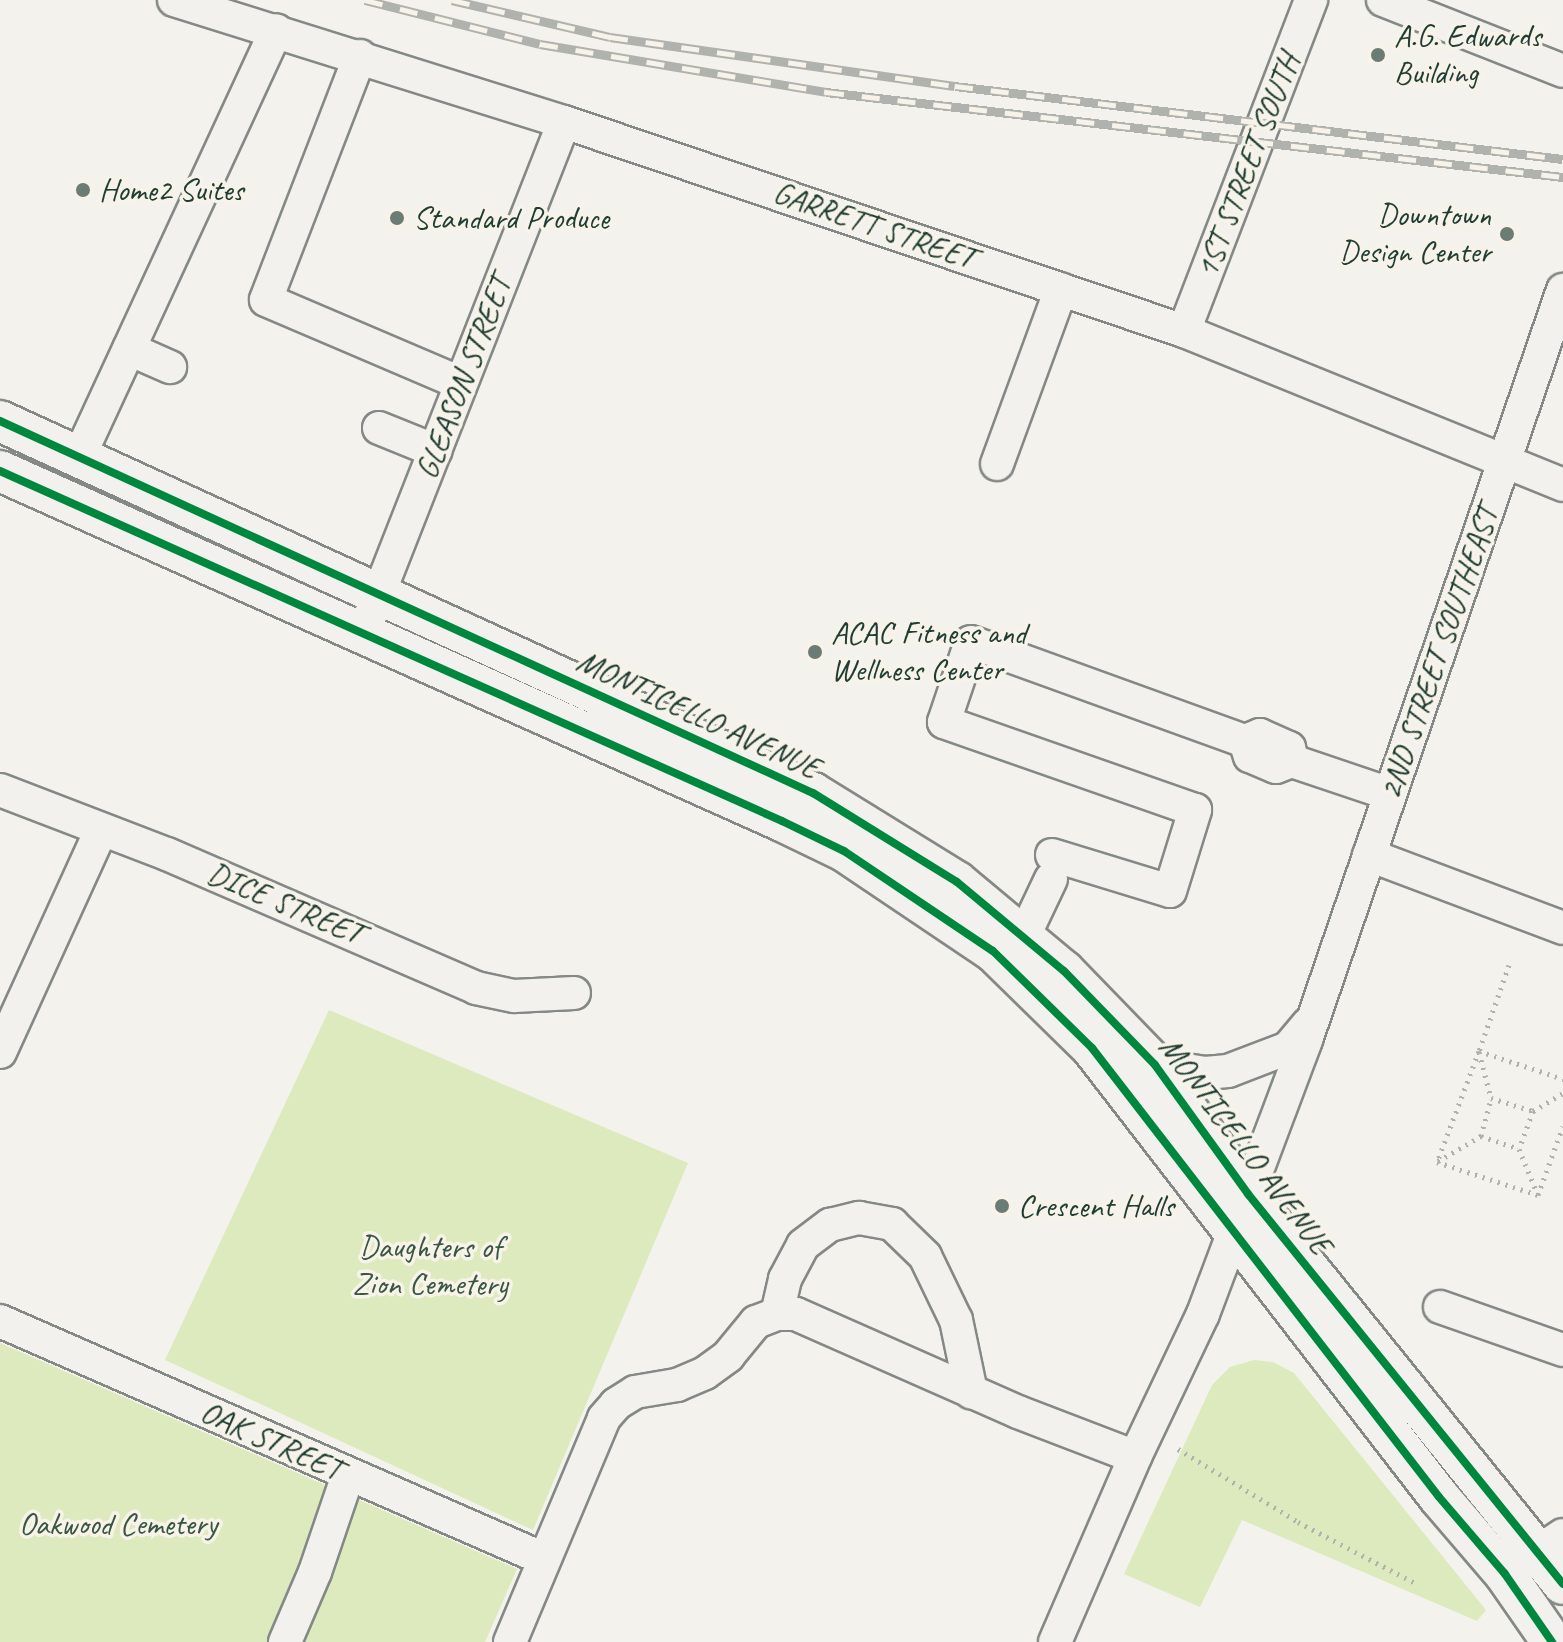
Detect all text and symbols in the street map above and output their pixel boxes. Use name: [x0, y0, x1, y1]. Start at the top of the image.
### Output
place label: A.G. Edwards Building: [1394, 18, 1541, 93]
marker: A.G. Edwards Building: [1369, 46, 1387, 64]
street label: 1ST STREET SOUTH: [1188, 49, 1308, 283]
place label: Home2 Suites: [99, 171, 243, 209]
street label: GARRETT STREET: [768, 174, 980, 278]
marker: Home2 Suites: [74, 181, 92, 199]
place label: Downtown Design Center: [1339, 197, 1491, 272]
place label: Standard Produce: [413, 199, 610, 237]
marker: Standard Produce: [388, 209, 406, 227]
marker: Downtown Design Center: [1498, 225, 1516, 243]
street label: GLEASON STREET: [408, 272, 520, 484]
street label: 2ND STREET SOUTHEAST: [1371, 503, 1507, 803]
place label: ACAC Fitness and Wellness Center: [831, 615, 1027, 690]
street label: MONTICELLO AVENUE: [571, 642, 825, 788]
marker: ACAC Fitness and Wellness Center: [806, 643, 824, 661]
street label: DICE STREET: [202, 854, 368, 954]
street label: MONTICELLO AVENUE: [1151, 1030, 1339, 1262]
place label: Crescent Halls: [1018, 1187, 1175, 1225]
marker: Crescent Halls: [993, 1197, 1011, 1215]
park label: Daughters of Zion Cemetery: [353, 1229, 507, 1304]
street label: OAK STREET: [195, 1393, 347, 1489]
park label: Oakwood Cemetery: [19, 1505, 217, 1543]

